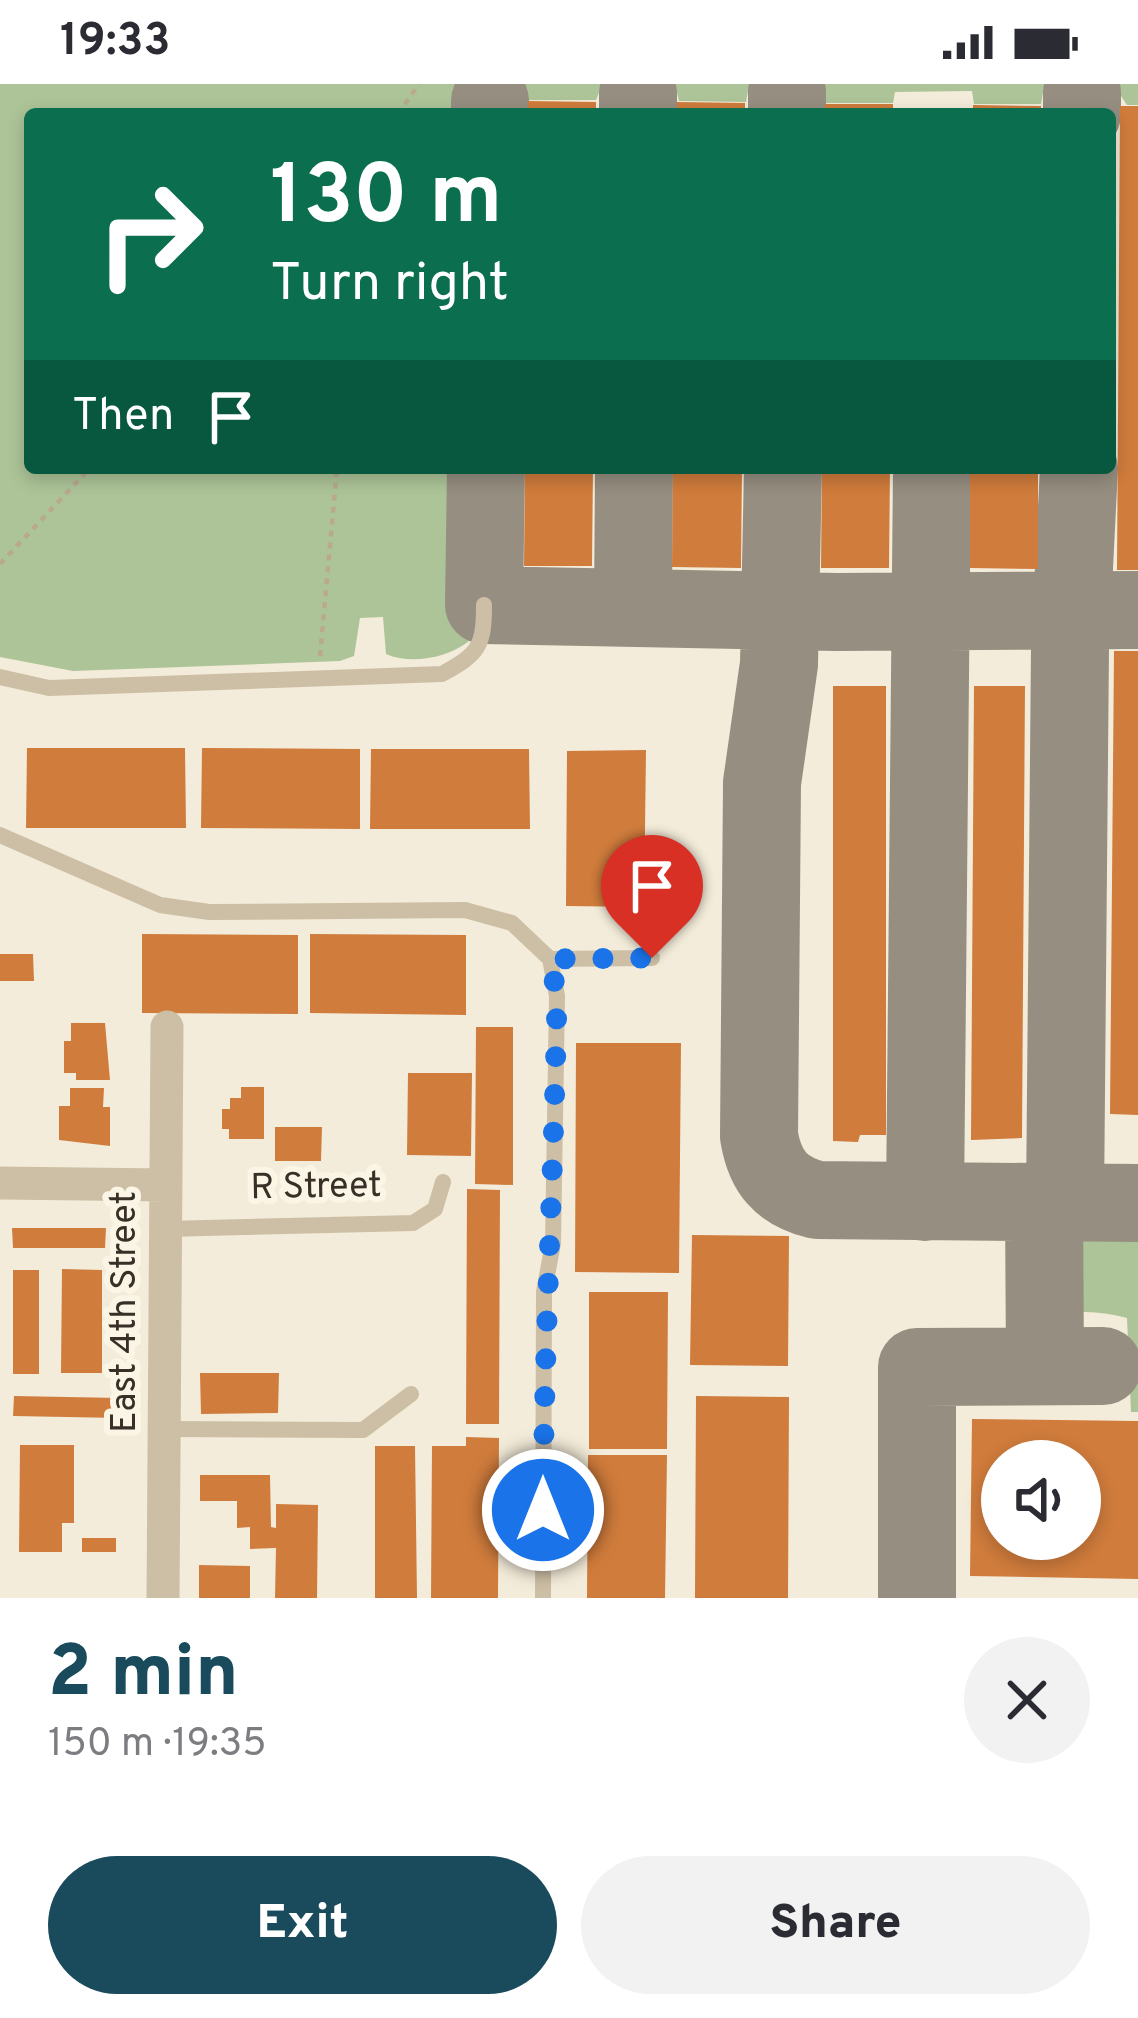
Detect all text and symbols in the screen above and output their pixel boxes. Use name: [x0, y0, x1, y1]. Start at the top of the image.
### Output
text: 19:33: [60, 14, 171, 71]
text: 130 m: [270, 147, 502, 253]
icon: right: [72, 156, 228, 312]
text: Turn right: [270, 251, 509, 320]
icon: arrive: [198, 384, 264, 450]
text: Then: [72, 389, 174, 446]
pin: [601, 835, 703, 958]
icon: arrive: [619, 853, 685, 919]
street label: R Street: [250, 1164, 382, 1212]
street label: East 4th Street: [103, 1191, 149, 1433]
map controls: [981, 1440, 1101, 1560]
button: sound: [981, 1440, 1101, 1560]
position arrow: [480, 1447, 606, 1573]
text: 2 min: [48, 1630, 238, 1722]
button: close: [964, 1637, 1090, 1763]
text: 150 m · 19:35: [48, 1721, 267, 1770]
button: Exit: [48, 1856, 557, 1994]
button: Share: [581, 1856, 1090, 1994]

